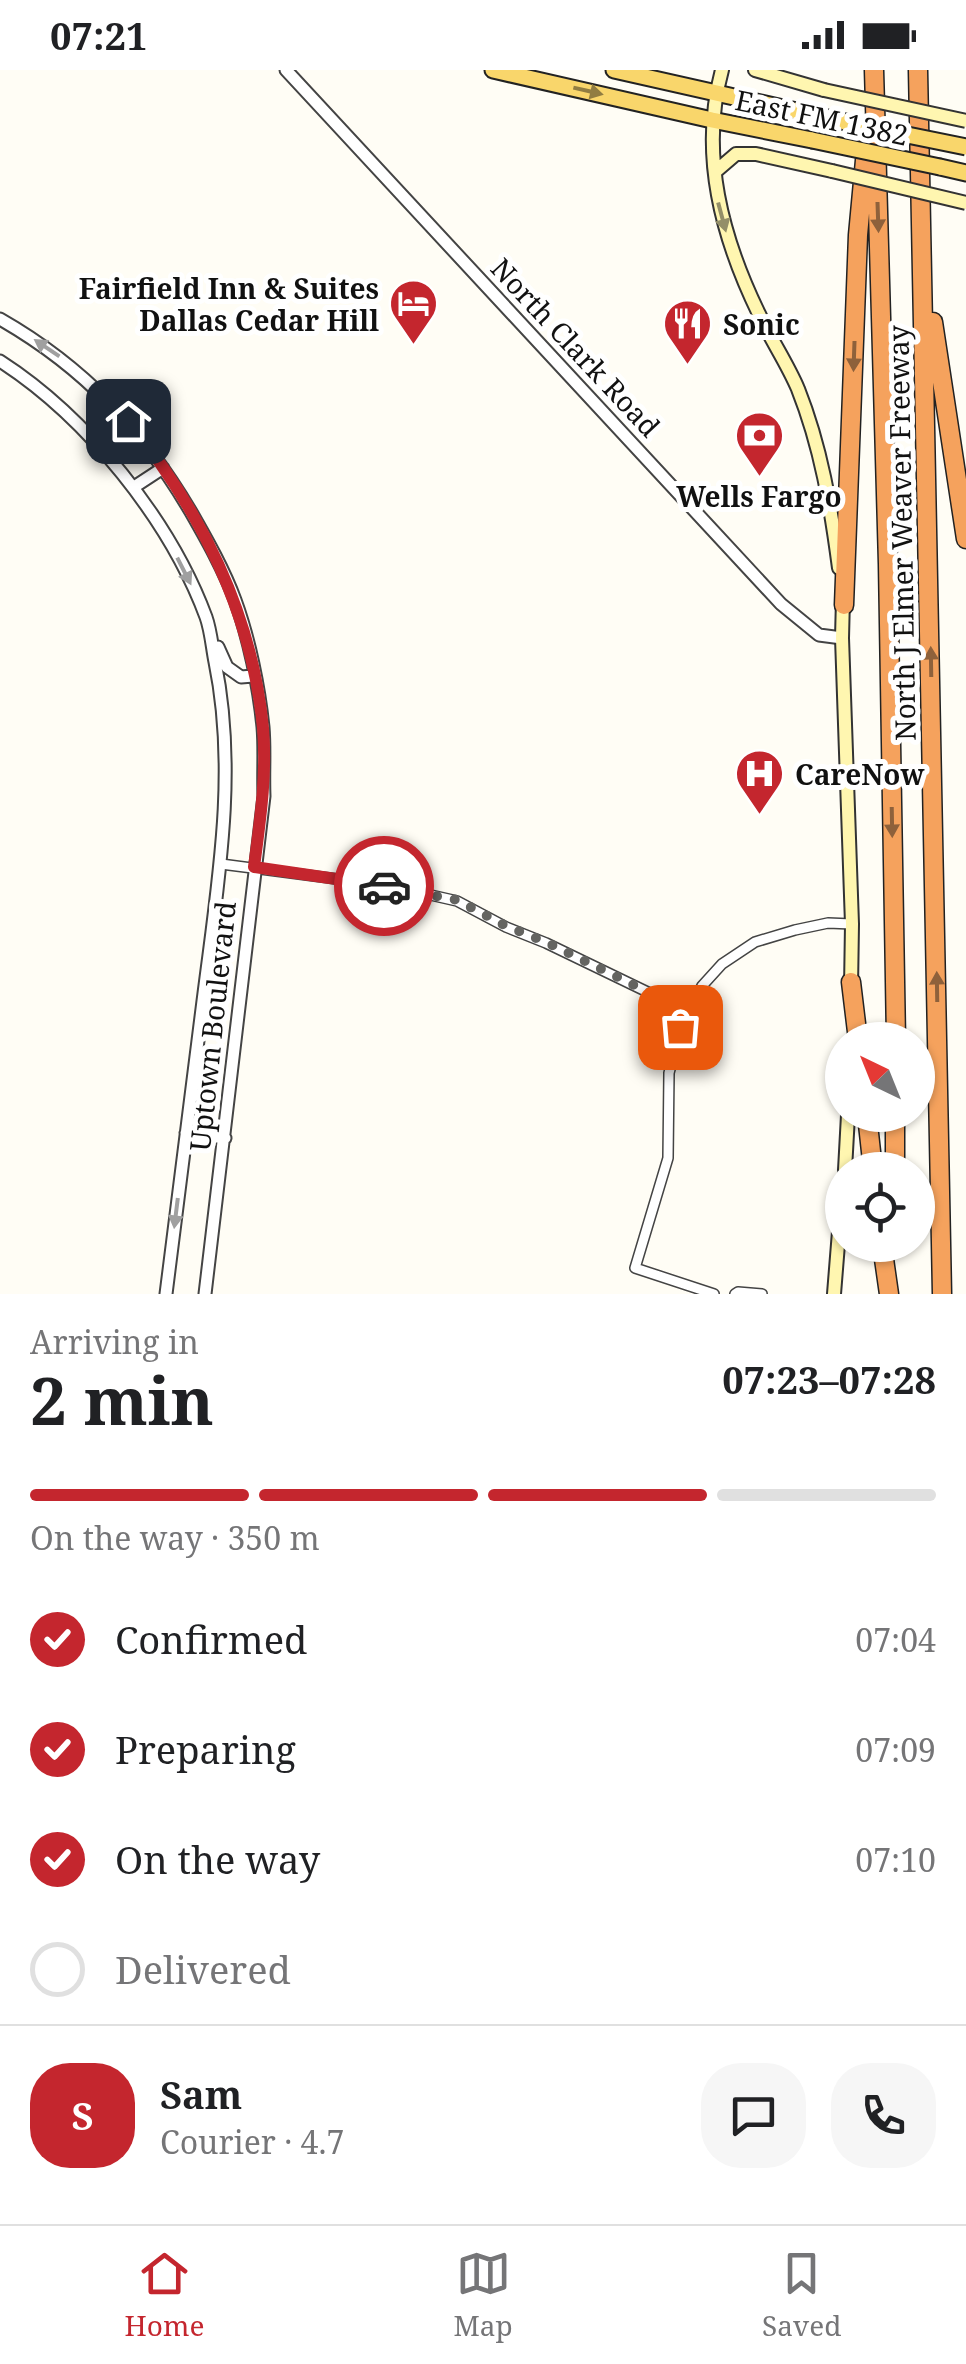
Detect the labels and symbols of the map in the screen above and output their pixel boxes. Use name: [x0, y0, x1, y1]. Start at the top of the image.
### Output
street label: East FM 1382: [732, 80, 912, 154]
one-way arrow: [573, 84, 604, 99]
one-way arrow: [870, 201, 886, 233]
one-way arrow: [715, 202, 731, 233]
street label: North Clark Road: [483, 249, 669, 445]
place label: Fairfield Inn & Suites Dallas Cedar Hill: [79, 269, 379, 339]
hotel icon: Fairfield Inn & Suites Dallas Cedar Hill: [388, 278, 440, 346]
restaurant icon: Sonic: [662, 298, 714, 366]
place label: Sonic: [723, 305, 800, 343]
street label: North J Elmer Weaver Freeway: [878, 325, 924, 741]
one-way arrow: [33, 340, 60, 358]
one-way arrow: [845, 340, 861, 372]
pin: [86, 379, 171, 464]
bank icon: Wells Fargo: [733, 410, 785, 478]
place label: Wells Fargo: [676, 477, 842, 515]
one-way arrow: [175, 557, 192, 586]
one-way arrow: [922, 645, 938, 677]
hospital icon: CareNow: [734, 748, 786, 816]
place label: CareNow: [795, 755, 924, 793]
one-way arrow: [885, 806, 901, 838]
courier: [334, 836, 434, 936]
street label: Uptown Boulevard: [180, 899, 244, 1153]
one-way arrow: [928, 970, 944, 1002]
pin: [638, 985, 723, 1070]
north arrow: [825, 1022, 935, 1132]
one-way arrow: [168, 1198, 184, 1230]

